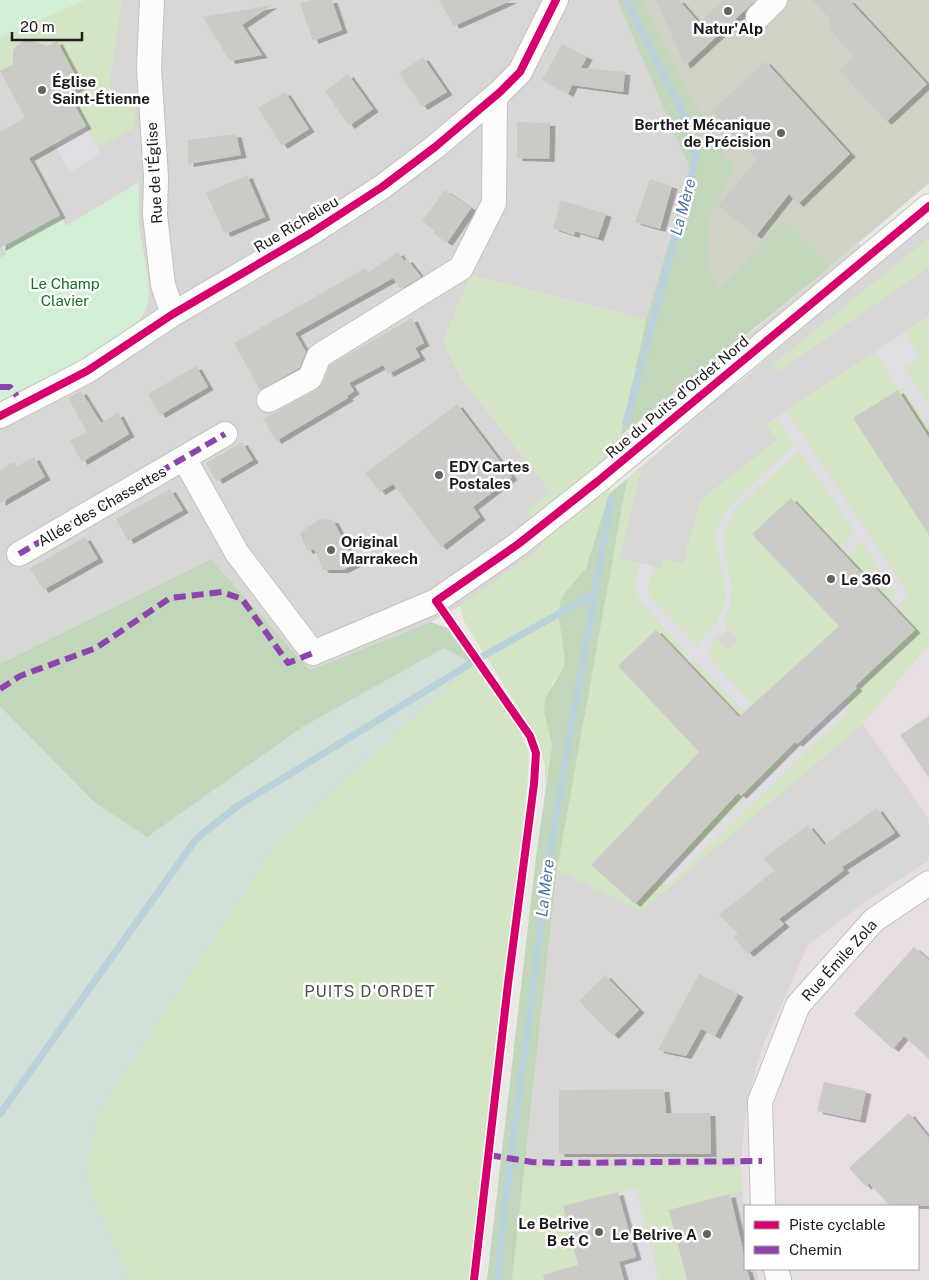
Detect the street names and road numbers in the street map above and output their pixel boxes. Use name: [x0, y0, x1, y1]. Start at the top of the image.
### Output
street label: Rue de l'Église: [143, 122, 165, 224]
street label: Rue Richelieu: [251, 192, 341, 256]
street label: Rue du Puits d'Ordet Nord: [602, 332, 752, 462]
street label: Allée des Chassettes: [35, 462, 169, 550]
street label: Rue Émile Zola: [798, 916, 880, 1004]

